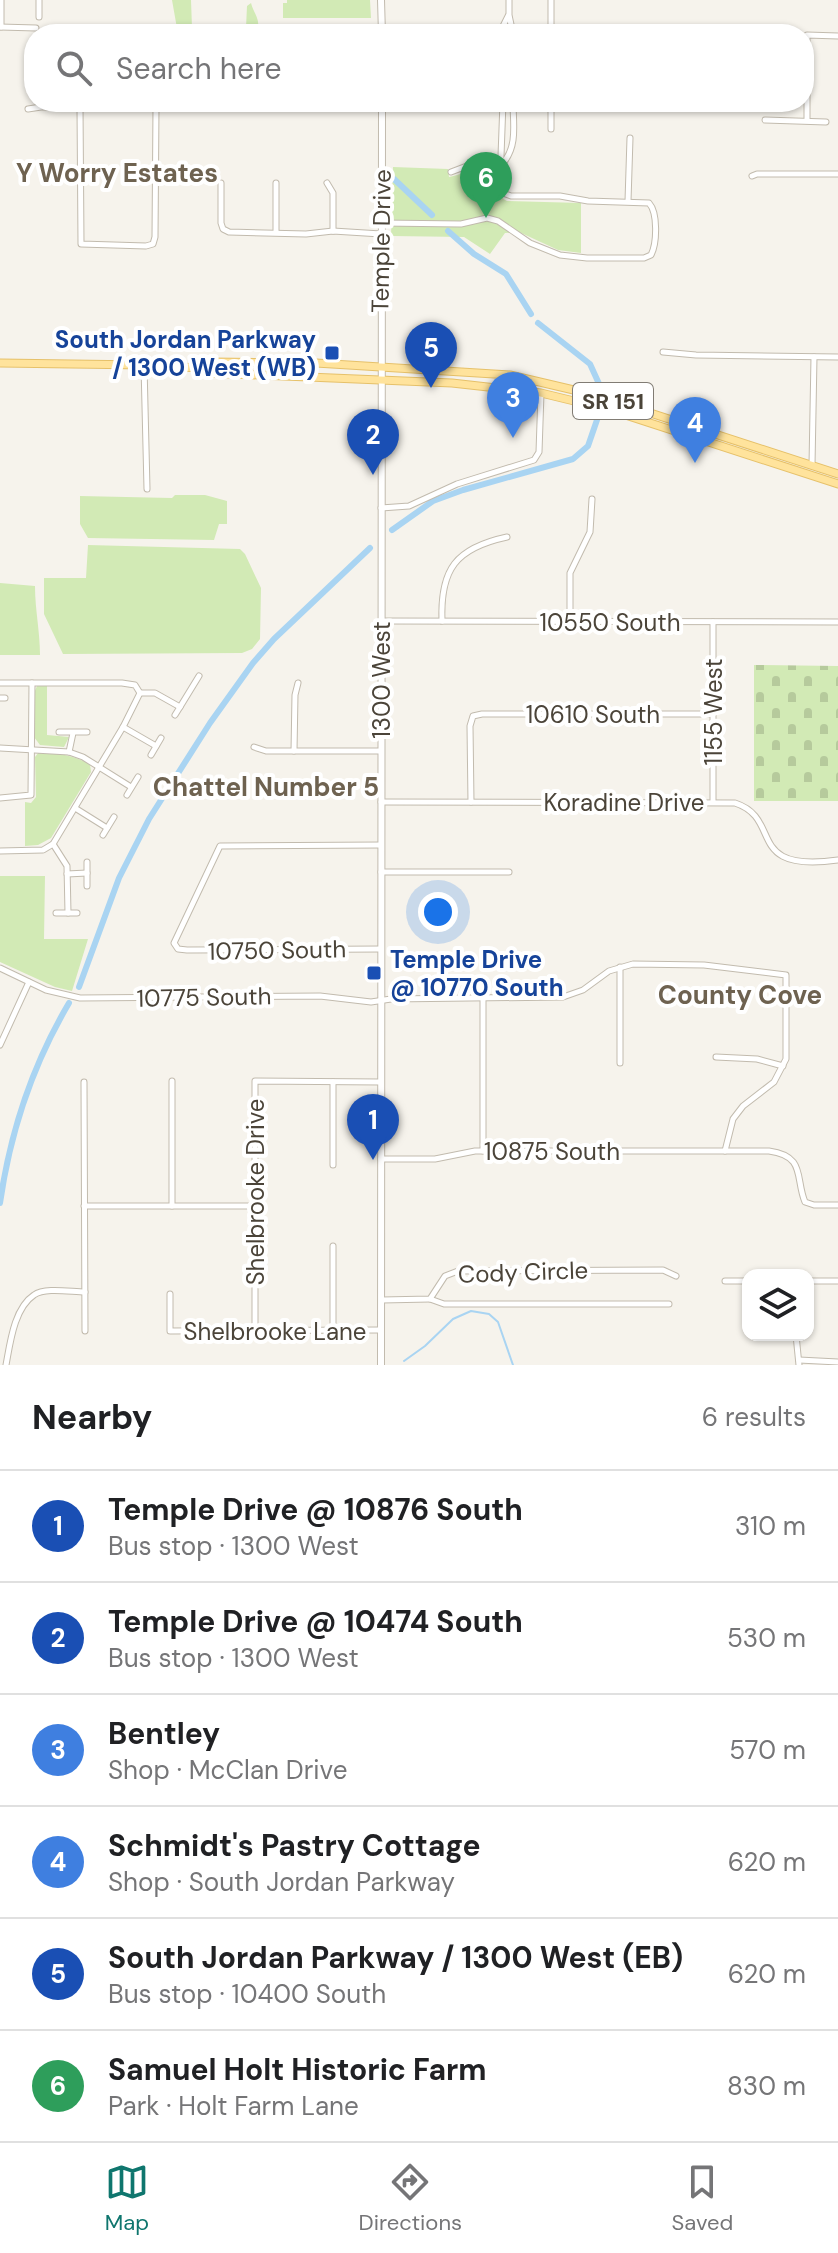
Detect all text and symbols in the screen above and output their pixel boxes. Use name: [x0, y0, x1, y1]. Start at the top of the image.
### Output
search box: [24, 24, 814, 112]
icon: search: [52, 46, 96, 90]
text: Search here: [116, 49, 282, 88]
pin: 6: [460, 152, 512, 218]
district label: Y Worry Estates: [16, 156, 218, 190]
street label: Temple Drive: [364, 169, 398, 313]
pin: 5: [405, 322, 457, 388]
place label: South Jordan Parkway / 1300 West (WB): [55, 324, 316, 383]
marker: South Jordan Parkway / 1300 West (WB): [323, 344, 341, 362]
pin: 3: [487, 372, 539, 438]
road number: SR 151: [573, 383, 653, 419]
pin: 4: [669, 397, 721, 463]
pin: 2: [347, 409, 399, 475]
street label: 10550 South: [539, 607, 681, 638]
street label: 1300 West: [366, 621, 397, 739]
street label: 1155 West: [698, 658, 729, 766]
street label: 10610 South: [526, 699, 660, 730]
district label: Chattel Number 5: [153, 770, 379, 804]
street label: Koradine Drive: [544, 787, 704, 818]
your location: [418, 892, 458, 932]
street label: 10750 South: [208, 933, 346, 967]
place label: Temple Drive @ 10770 South: [390, 944, 564, 1003]
marker: Temple Drive @ 10770 South: [365, 964, 383, 982]
district label: County Cove: [658, 978, 822, 1012]
street label: 10775 South: [136, 980, 272, 1014]
pin: 1: [347, 1094, 399, 1160]
street label: Shelbrooke Drive: [240, 1099, 271, 1285]
street label: 10875 South: [484, 1136, 620, 1167]
street label: Cody Circle: [457, 1254, 589, 1290]
map controls: [742, 1269, 814, 1341]
button: layers: [742, 1269, 814, 1341]
street label: Shelbrooke Lane: [184, 1316, 366, 1347]
text: Nearby: [32, 1395, 152, 1440]
text: 6 results: [702, 1400, 806, 1434]
text: Temple Drive @ 10876 South: [108, 1490, 523, 1529]
text: 1: [53, 1509, 63, 1543]
text: 310 m: [735, 1509, 806, 1543]
text: Bus stop · 1300 West: [108, 1529, 359, 1563]
text: Temple Drive @ 10474 South: [108, 1602, 523, 1641]
text: 2: [50, 1621, 66, 1655]
text: 530 m: [727, 1621, 806, 1655]
text: Bus stop · 1300 West: [108, 1641, 359, 1675]
text: Bentley: [108, 1714, 220, 1753]
text: 3: [50, 1733, 66, 1767]
text: 570 m: [729, 1733, 806, 1767]
text: Shop · McClan Drive: [108, 1753, 347, 1787]
text: Schmidt's Pastry Cottage: [108, 1826, 481, 1865]
text: 4: [50, 1845, 66, 1879]
text: 620 m: [728, 1845, 806, 1879]
text: Shop · South Jordan Parkway: [108, 1865, 455, 1899]
text: South Jordan Parkway / 1300 West (EB): [108, 1938, 683, 1977]
text: 5: [50, 1957, 66, 1991]
text: 620 m: [728, 1957, 806, 1991]
text: Bus stop · 10400 South: [108, 1977, 386, 2011]
text: Samuel Holt Historic Farm: [108, 2050, 487, 2089]
text: 6: [50, 2069, 66, 2103]
text: 830 m: [727, 2069, 806, 2103]
text: Park · Holt Farm Lane: [108, 2089, 359, 2123]
tab: Map: [105, 2160, 149, 2237]
tab: Directions: [359, 2160, 462, 2237]
tab: Saved: [672, 2160, 733, 2237]

